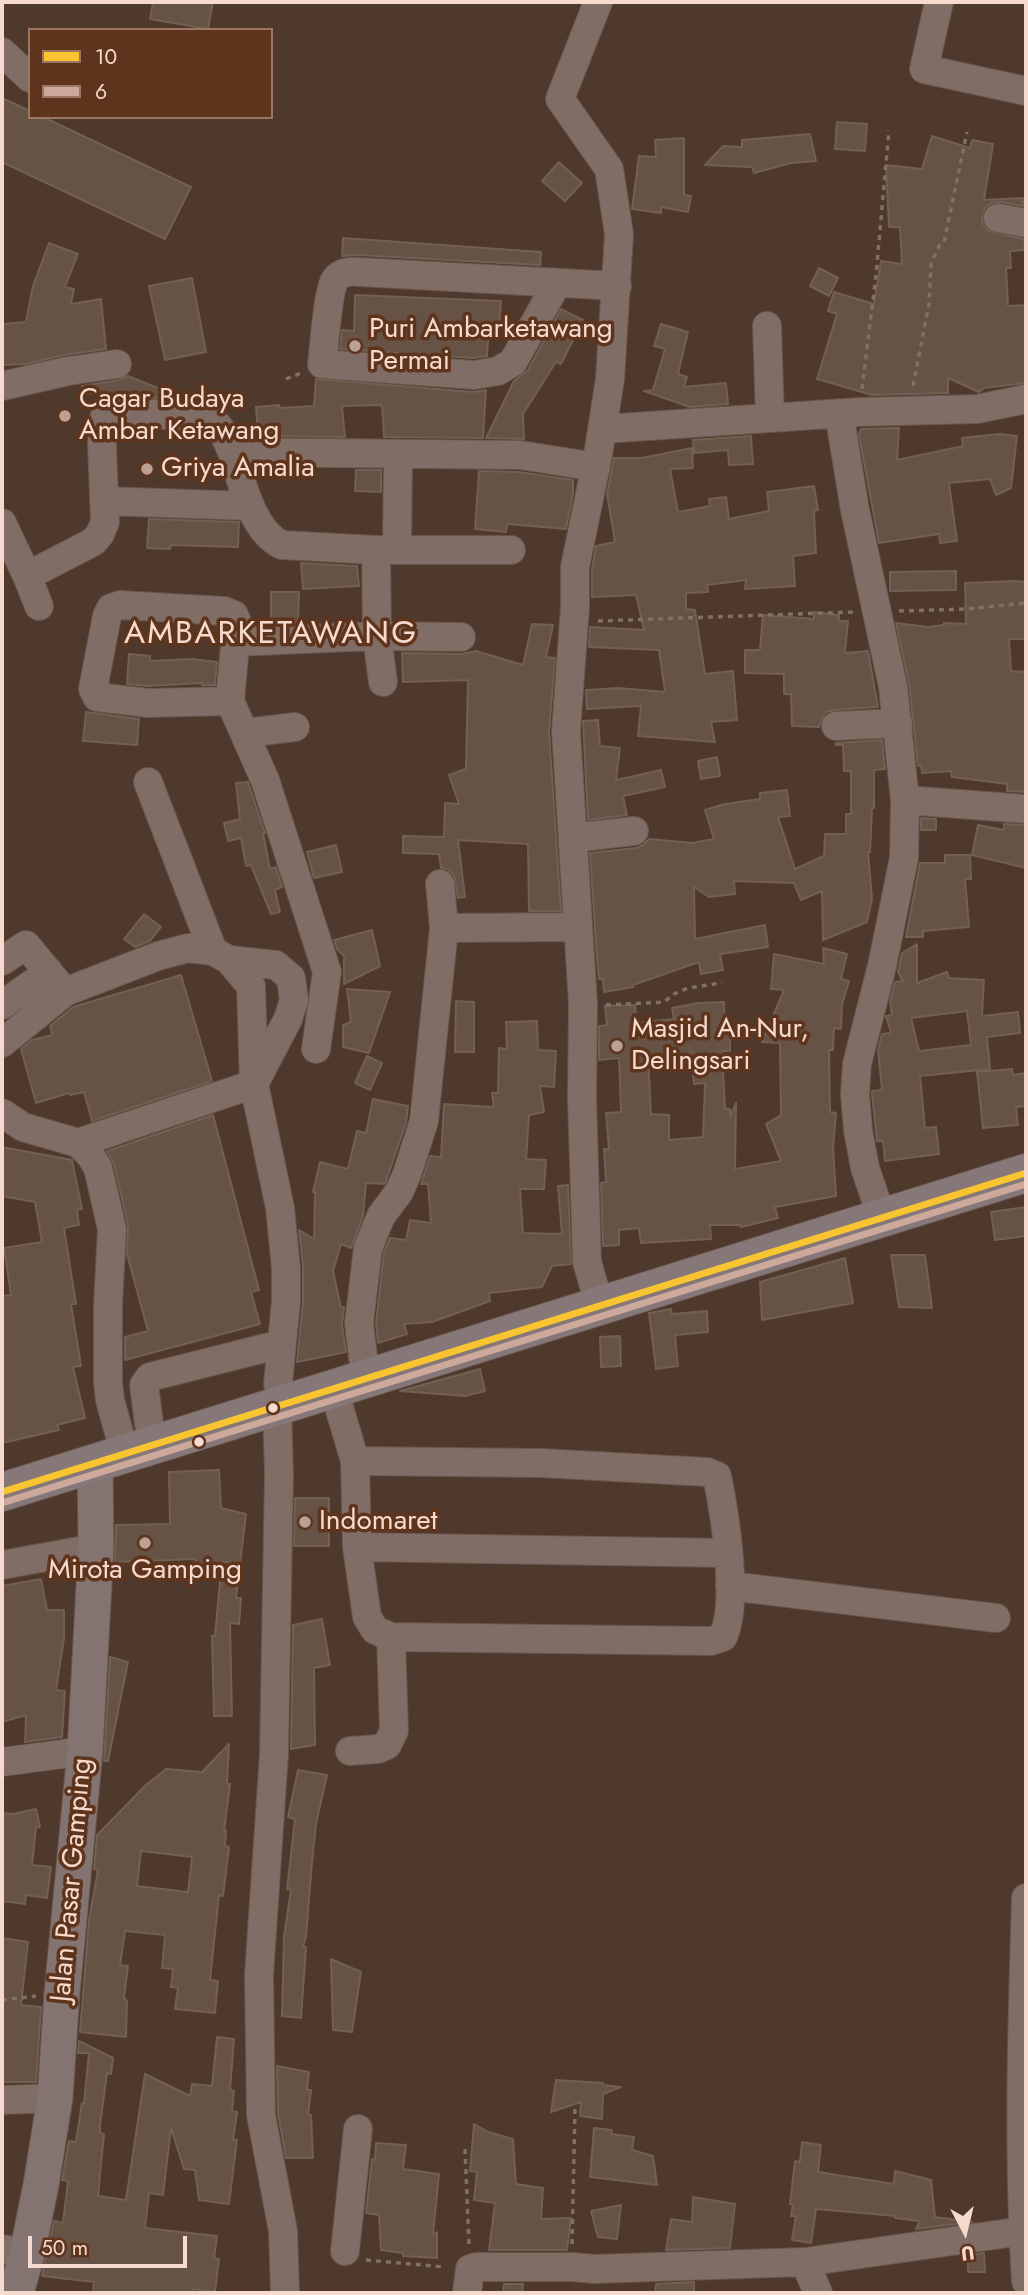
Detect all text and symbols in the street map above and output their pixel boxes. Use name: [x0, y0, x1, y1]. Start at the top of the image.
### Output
legend: [28, 28, 273, 119]
text: 10: [95, 42, 117, 72]
text: 6: [95, 77, 107, 107]
place label: Puri Ambarketawang Permai: [369, 313, 613, 379]
marker: Puri Ambarketawang Permai: [347, 338, 363, 354]
place label: Cagar Budaya Ambar Ketawang: [79, 383, 279, 449]
marker: Cagar Budaya Ambar Ketawang: [57, 408, 73, 424]
place label: Griya Amalia: [161, 452, 315, 486]
marker: Griya Amalia: [139, 461, 155, 477]
district label: AMBARKETAWANG: [126, 616, 416, 654]
place label: Masjid An-Nur, Delingsari: [631, 1013, 809, 1079]
marker: Masjid An-Nur, Delingsari: [609, 1038, 625, 1054]
unlabelled marker: [266, 1401, 280, 1415]
unlabelled marker: [192, 1435, 206, 1449]
place label: Indomaret: [319, 1505, 437, 1539]
marker: Indomaret: [297, 1514, 313, 1530]
marker: Mirota Gamping: [137, 1535, 153, 1551]
place label: Mirota Gamping: [48, 1554, 242, 1588]
street label: Jalan Pasar Gamping: [46, 1757, 100, 2003]
north arrow: [930, 2197, 1000, 2267]
scale bar: [32, 2222, 191, 2266]
text: 50 m: [41, 2233, 88, 2263]
text: U: [959, 2239, 976, 2268]

